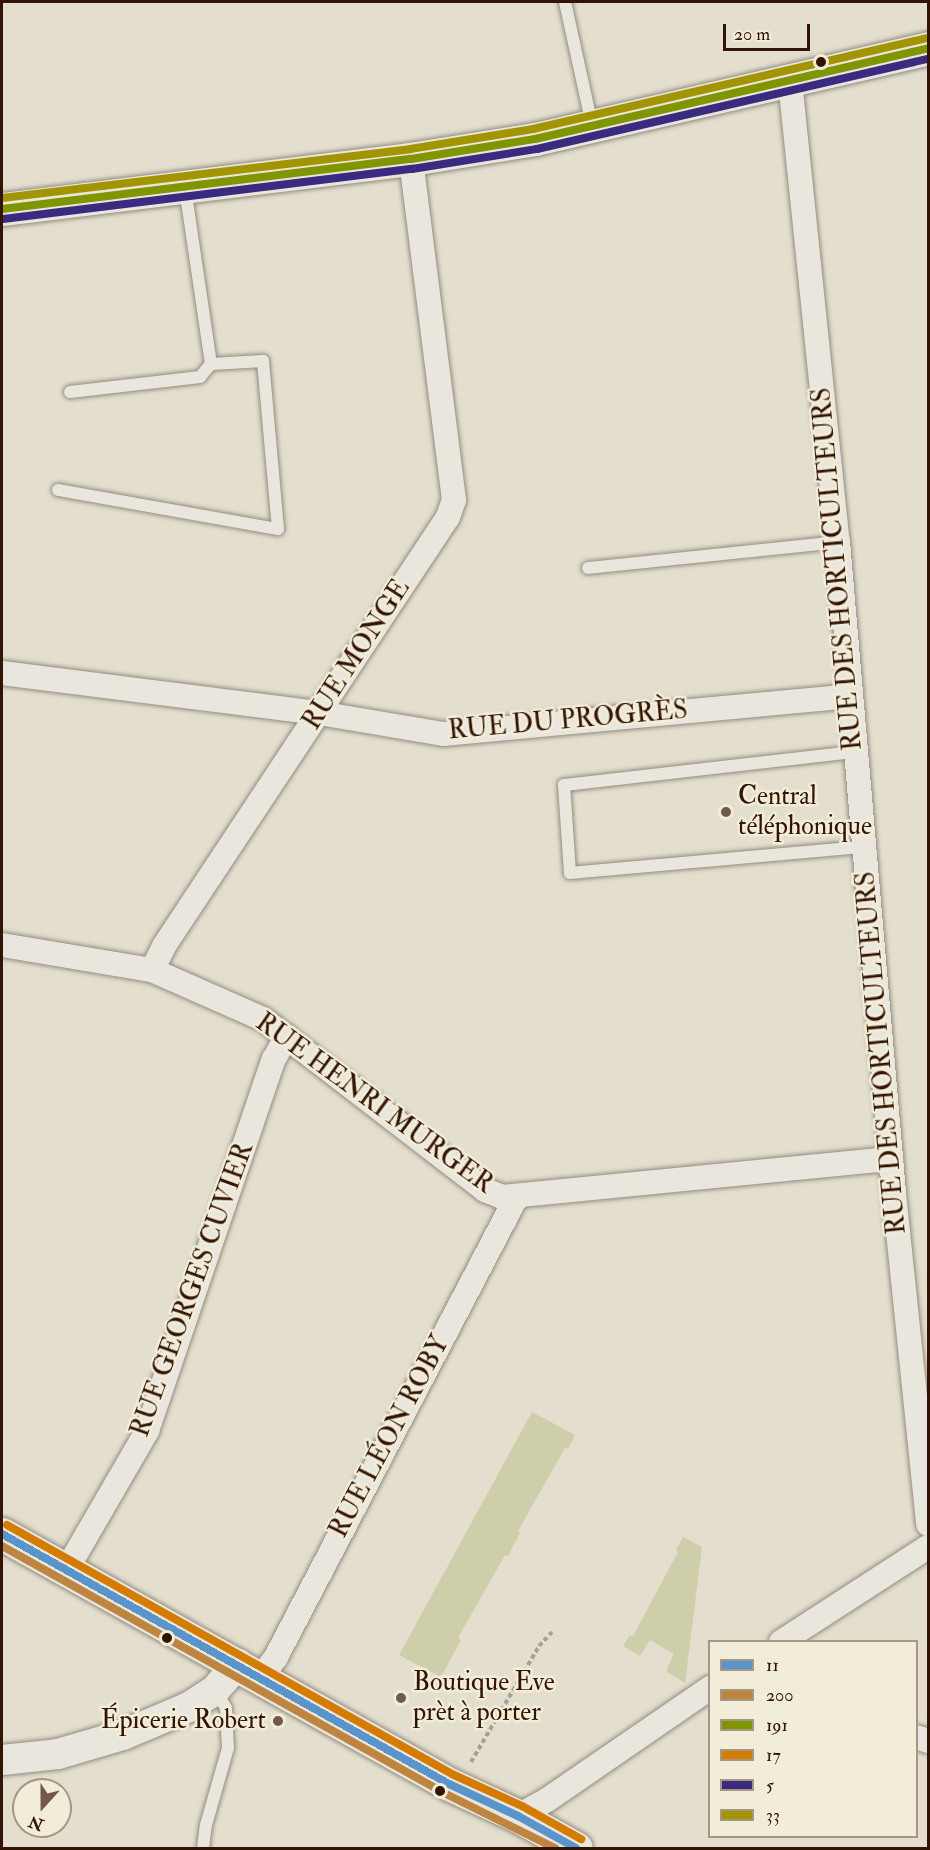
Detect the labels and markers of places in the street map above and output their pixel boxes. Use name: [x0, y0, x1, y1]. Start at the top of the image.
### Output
unlabelled marker: [815, 56, 827, 68]
place label: Central téléphonique: [738, 781, 872, 843]
marker: Central téléphonique: [719, 805, 733, 819]
unlabelled marker: [161, 1632, 173, 1644]
place label: Boutique Eve prèt à porter: [413, 1667, 555, 1728]
marker: Boutique Eve prèt à porter: [394, 1691, 408, 1705]
place label: Épicerie Robert: [101, 1705, 266, 1737]
marker: Épicerie Robert: [271, 1714, 285, 1728]
unlabelled marker: [434, 1785, 446, 1797]

